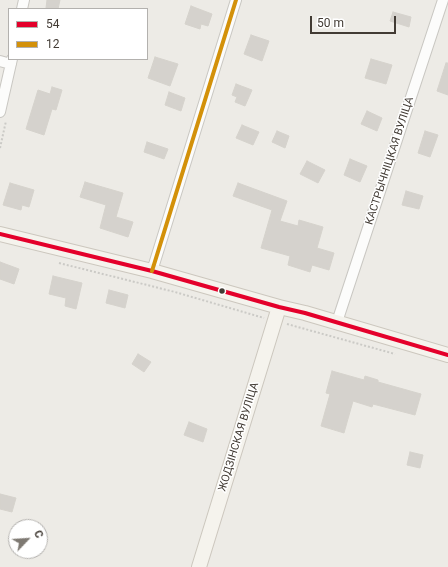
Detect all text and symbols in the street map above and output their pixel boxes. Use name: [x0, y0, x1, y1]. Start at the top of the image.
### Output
legend: [8, 8, 148, 60]
scale bar: [312, 8, 398, 34]
text: 50 m: [317, 16, 344, 30]
text: 54: [46, 17, 60, 31]
text: 12: [46, 37, 60, 51]
street label: КАСТРЫЧНІЦКАЯ ВУЛІЦА: [363, 95, 417, 227]
unlabelled marker: [217, 286, 227, 296]
street label: ЖОДЗІНСКАЯ ВУЛІЦА: [216, 381, 262, 493]
north arrow: [8, 519, 48, 559]
text: С: [31, 528, 46, 540]

